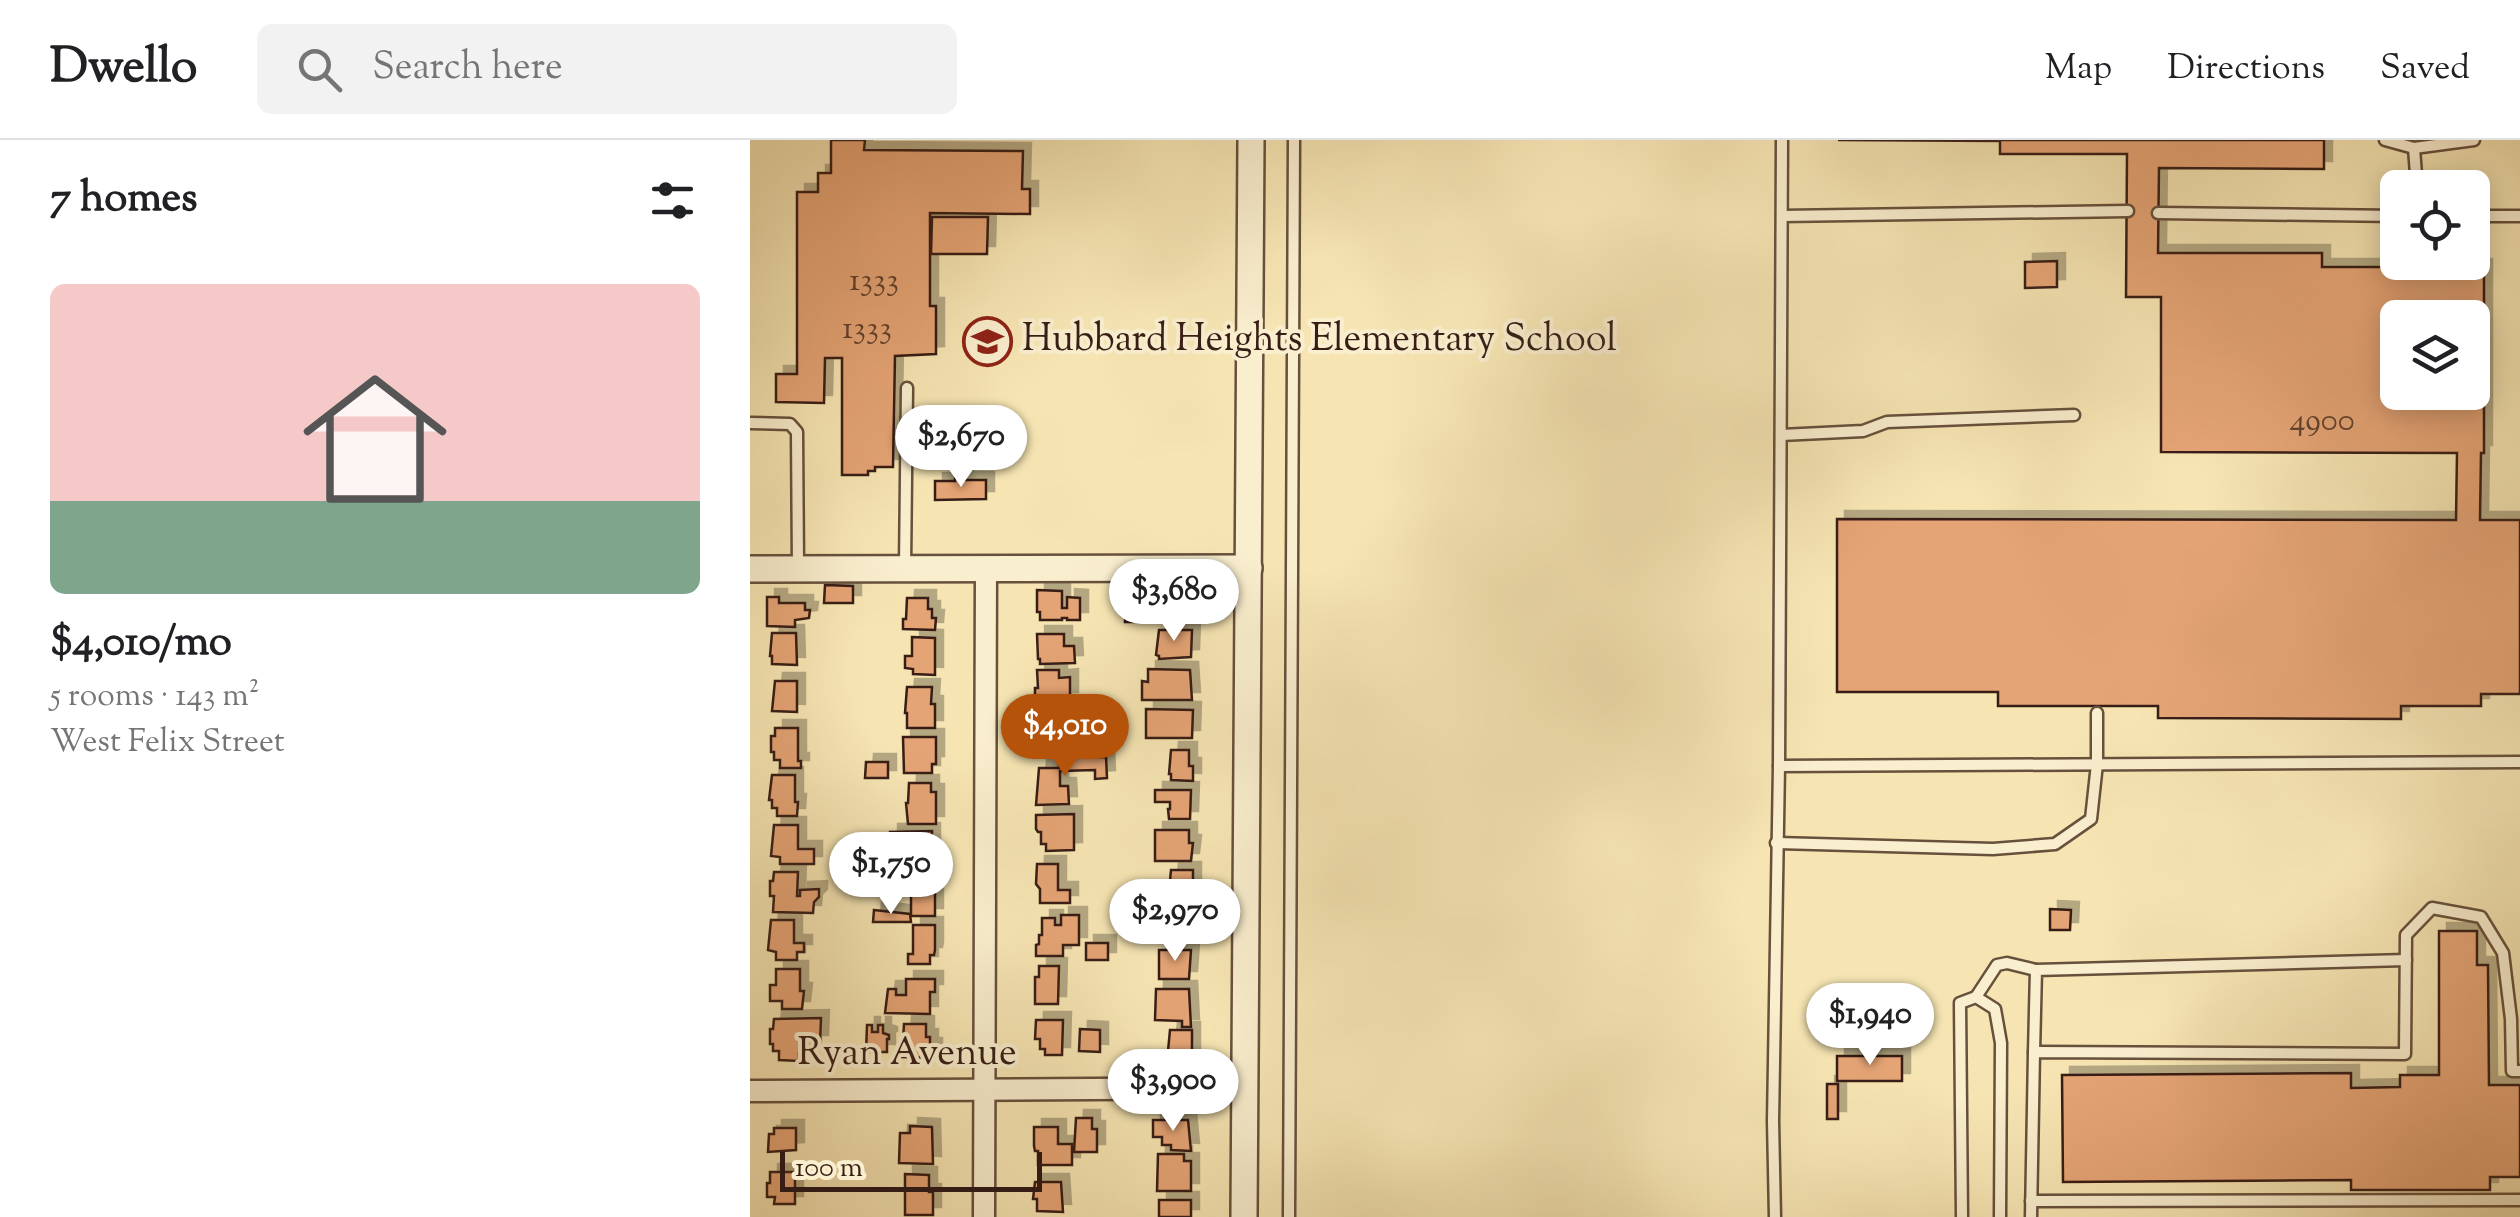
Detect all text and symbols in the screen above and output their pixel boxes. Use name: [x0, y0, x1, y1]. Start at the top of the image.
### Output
search box: [257, 24, 957, 114]
text: Dwello: [50, 35, 197, 104]
icon: search: [292, 42, 347, 97]
text: Search here: [372, 42, 563, 96]
text: Map: [2045, 44, 2112, 95]
text: Directions: [2167, 44, 2325, 95]
text: Saved: [2380, 44, 2470, 95]
text: 7 homes: [50, 170, 198, 230]
map controls: [2380, 170, 2490, 410]
button: locate: [2380, 170, 2490, 280]
icon: filters: [645, 173, 700, 228]
house number: 1333: [849, 259, 899, 305]
button: layers: [2380, 300, 2490, 410]
house number: 1333: [842, 307, 892, 353]
place label: Hubbard Heights Elementary School: [1022, 314, 1617, 368]
school or university icon: Hubbard Heights Elementary School: [961, 315, 1013, 367]
icon: home: [285, 349, 465, 529]
house number: 4900: [2289, 399, 2355, 445]
pin: $2,670: [880, 405, 1042, 490]
text: $2,670: [917, 414, 1005, 460]
pin: $3,680: [1093, 559, 1255, 644]
text: $3,680: [1131, 568, 1217, 614]
text: $4,010/mo: [50, 614, 232, 674]
text: 5 rooms · 143 m²: [50, 674, 260, 720]
pin: $4,010: [984, 694, 1146, 779]
text: $4,010: [1023, 703, 1107, 749]
text: West Felix Street: [50, 720, 285, 766]
pin: $1,750: [810, 832, 972, 917]
text: $1,750: [851, 841, 931, 887]
pin: $2,970: [1094, 879, 1256, 964]
text: $2,970: [1131, 888, 1219, 934]
pin: $1,940: [1789, 983, 1951, 1068]
text: $1,940: [1828, 992, 1912, 1038]
street label: Ryan Avenue: [797, 1028, 1017, 1082]
pin: $3,900: [1092, 1049, 1254, 1134]
text: $3,900: [1130, 1058, 1216, 1104]
scale bar: [780, 1147, 1042, 1192]
text: 100 m: [795, 1149, 863, 1189]

